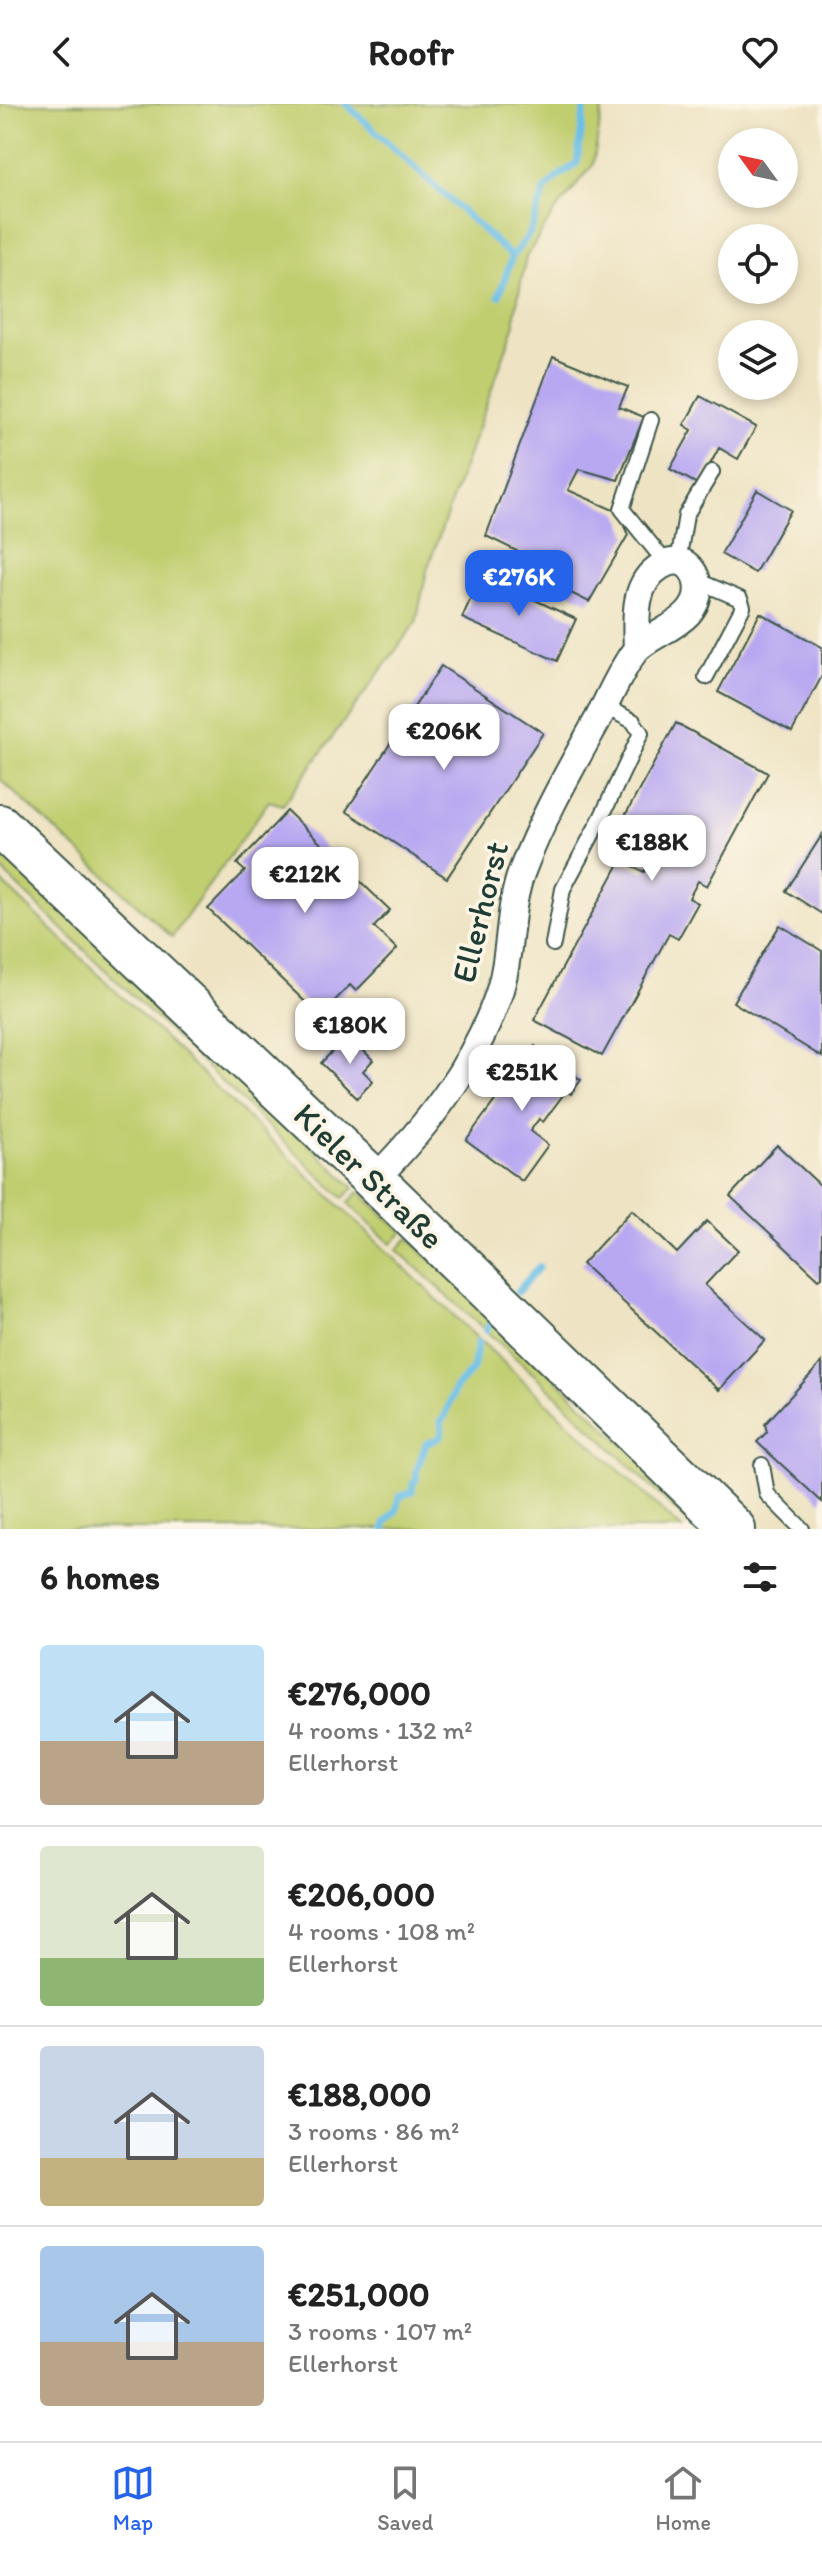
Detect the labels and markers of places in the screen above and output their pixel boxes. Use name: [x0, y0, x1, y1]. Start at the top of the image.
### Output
pin: €276K: [463, 550, 575, 618]
pin: €206K: [388, 704, 500, 772]
pin: €188K: [596, 815, 708, 883]
pin: €212K: [249, 847, 361, 915]
pin: €180K: [294, 998, 406, 1066]
pin: €251K: [466, 1045, 578, 1113]

